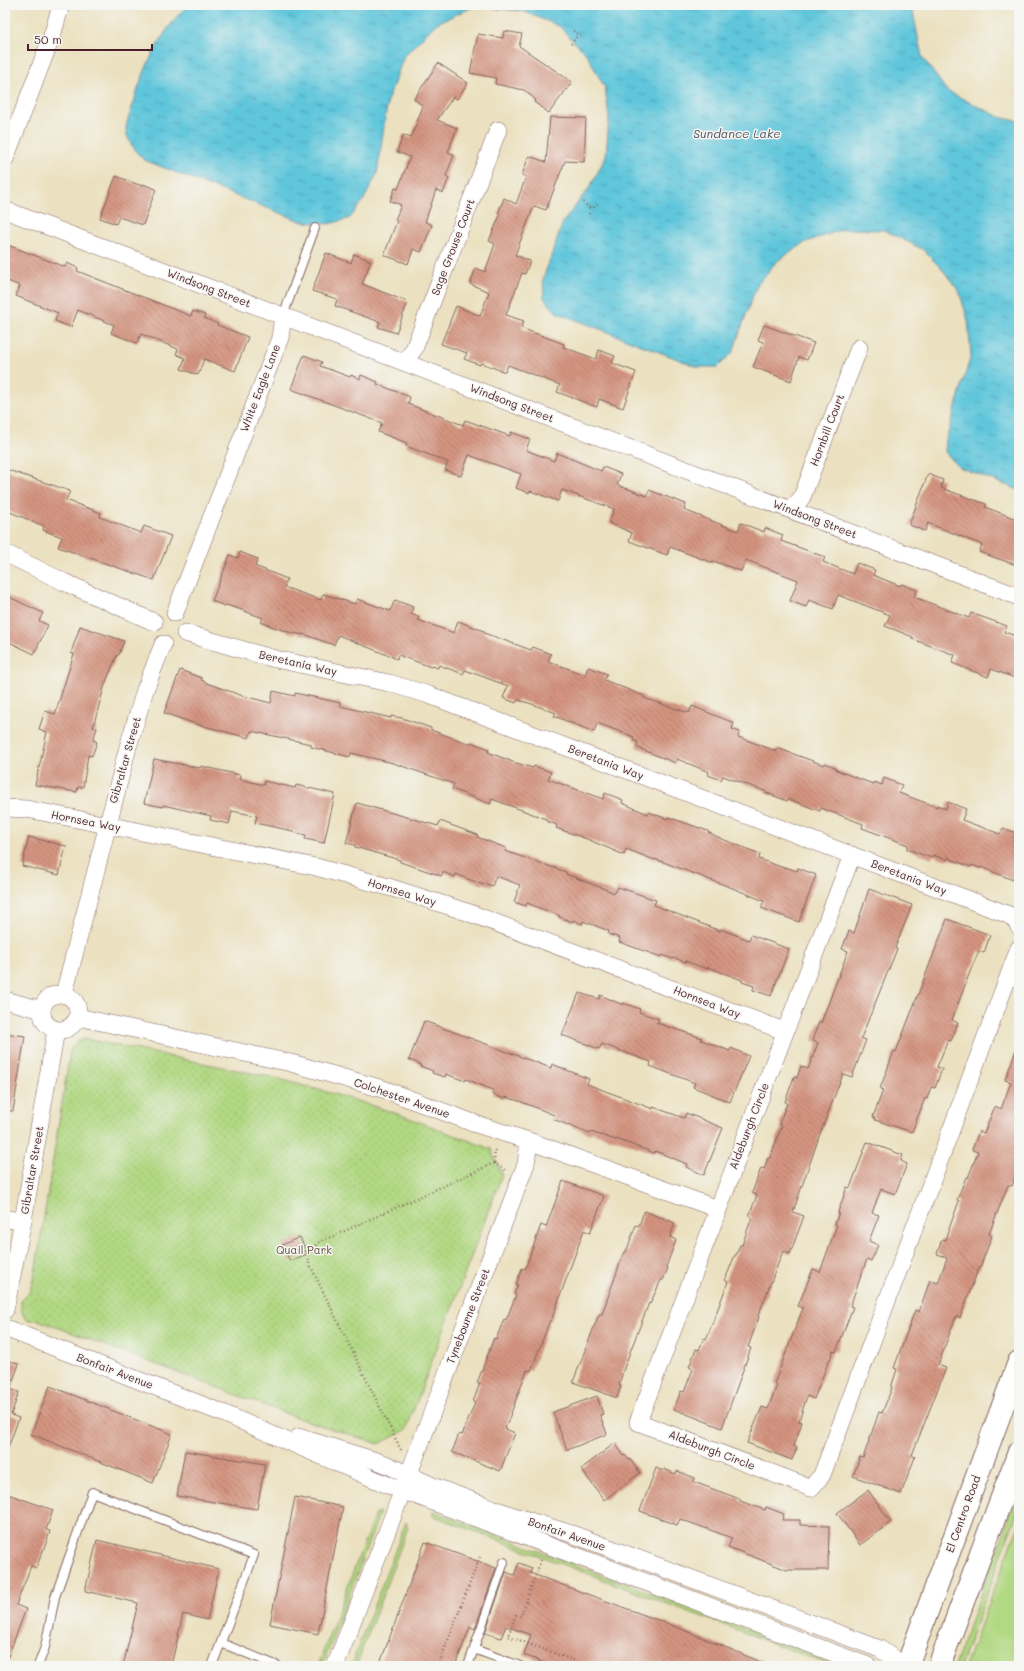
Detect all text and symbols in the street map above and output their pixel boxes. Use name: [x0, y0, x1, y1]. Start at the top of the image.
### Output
scale bar: [28, 26, 152, 52]
text: 50 m: [34, 31, 62, 47]
water label: Sundance Lake: [693, 125, 781, 141]
street label: Sage Grouse Court: [427, 196, 478, 297]
street label: Windsong Street: [165, 265, 254, 311]
street label: White Eagle Lane: [236, 342, 283, 434]
street label: Windsong Street: [468, 380, 557, 426]
street label: Hornbill Court: [806, 391, 847, 468]
street label: Windsong Street: [771, 496, 860, 542]
street label: Beretania Way: [258, 646, 339, 679]
street label: Gibraltar Street: [105, 715, 144, 805]
street label: Beretania Way: [566, 740, 646, 783]
street label: Hornsea Way: [50, 806, 123, 835]
street label: Beretania Way: [869, 855, 949, 898]
street label: Hornsea Way: [366, 874, 438, 909]
street label: Hornsea Way: [671, 982, 743, 1021]
street label: Colchester Avenue: [352, 1074, 452, 1121]
street label: Aldeburgh Circle: [725, 1080, 772, 1171]
street label: Gibraltar Street: [16, 1124, 47, 1215]
park label: Quail Park: [276, 1242, 332, 1257]
street label: Tynebourne Street: [442, 1266, 493, 1366]
street label: Bonfair Avenue: [75, 1349, 156, 1392]
street label: Aldeburgh Circle: [667, 1426, 758, 1473]
street label: El Centro Road: [942, 1473, 983, 1555]
street label: Bonfair Avenue: [526, 1513, 608, 1554]

